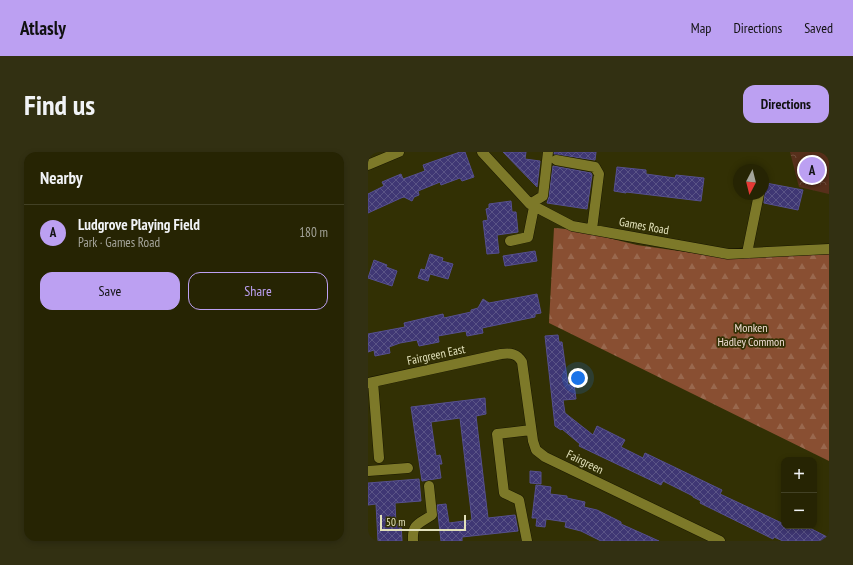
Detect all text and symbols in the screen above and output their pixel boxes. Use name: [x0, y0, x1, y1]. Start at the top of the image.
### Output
text: Atlasly: [20, 16, 66, 40]
text: Map: [691, 19, 711, 37]
text: Directions: [733, 19, 782, 37]
text: Saved: [804, 19, 833, 37]
button: Directions: [743, 85, 829, 123]
text: Find us: [24, 86, 95, 123]
pin: A: [799, 155, 825, 185]
north arrow: [733, 164, 769, 200]
text: Nearby: [40, 167, 83, 189]
street label: Games Road: [618, 214, 670, 237]
text: Ludgrove Playing Field: [78, 215, 200, 234]
text: A: [50, 224, 56, 241]
text: 180 m: [299, 224, 328, 241]
text: Park · Games Road: [78, 234, 160, 251]
button: Save: [40, 272, 180, 310]
button: Share: [188, 272, 328, 310]
park label: Monken Hadley Common: [717, 320, 785, 349]
street label: Fairgreen East: [405, 341, 467, 368]
your location: [568, 368, 588, 388]
street label: Fairgreen: [564, 446, 606, 477]
map controls: [781, 457, 817, 529]
button: +: [781, 457, 817, 493]
button: −: [781, 493, 817, 529]
scale bar: [380, 513, 466, 532]
text: 50 m: [386, 515, 405, 529]

